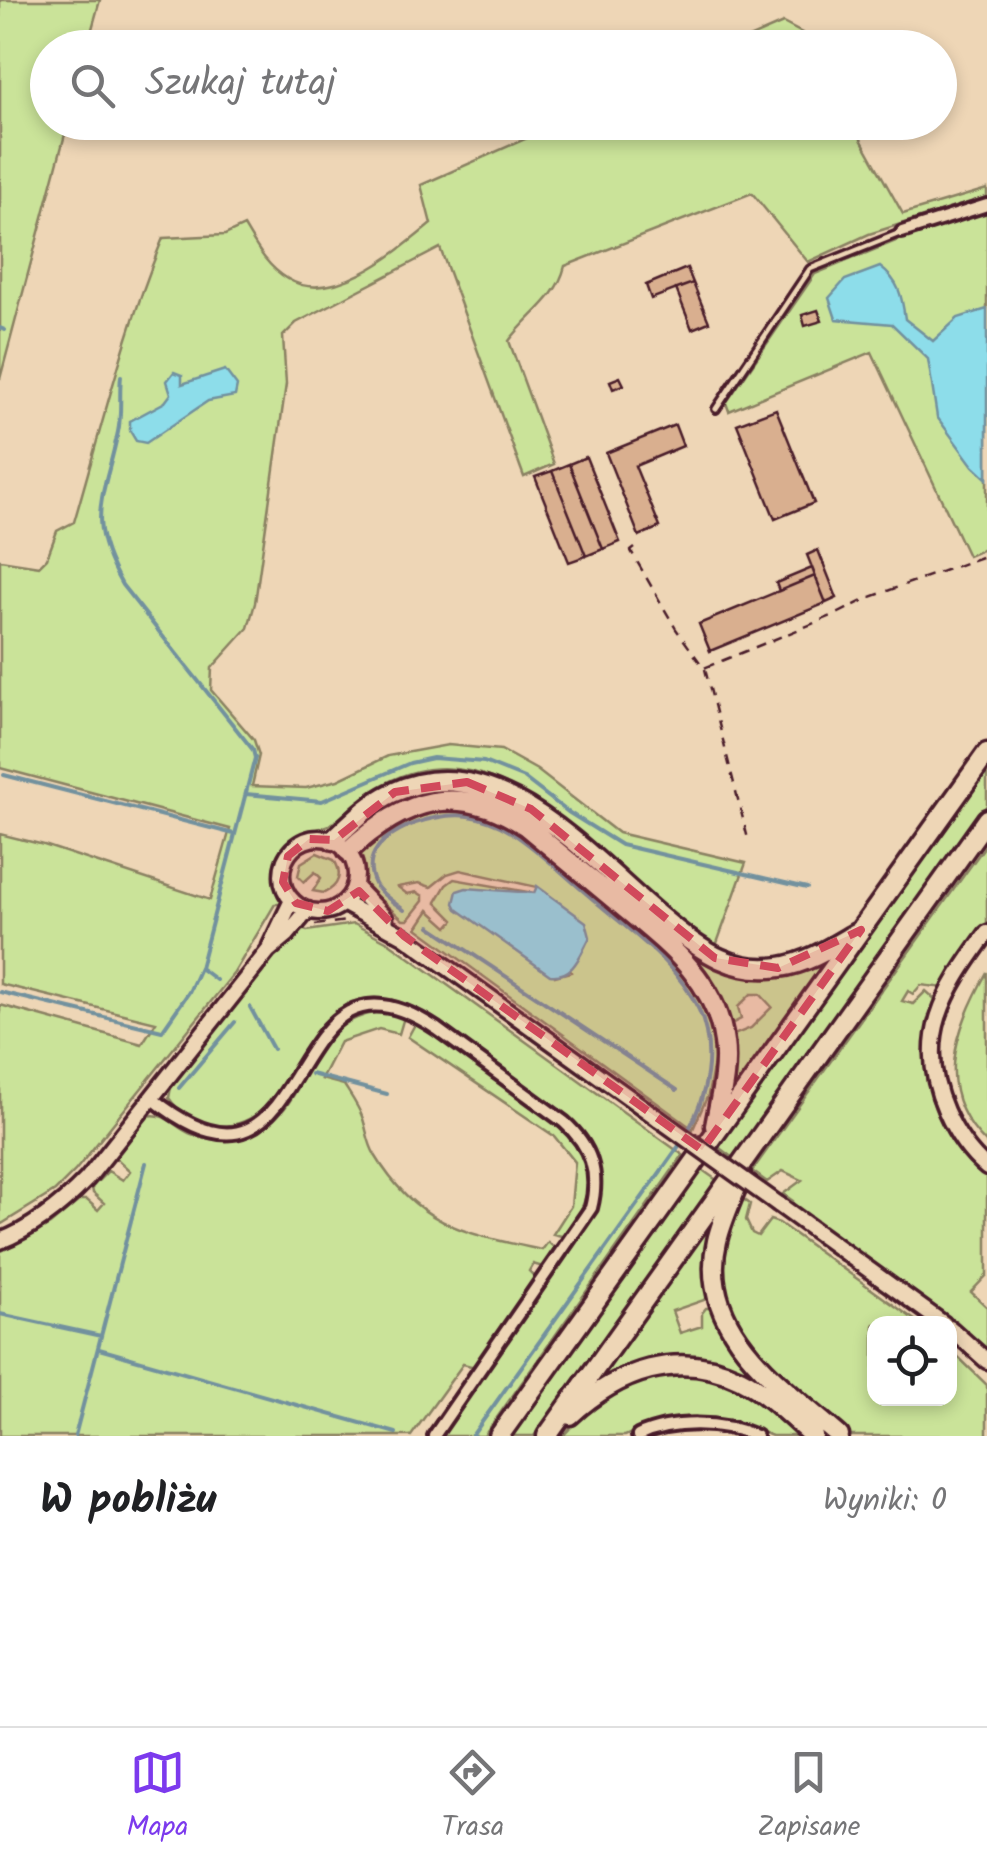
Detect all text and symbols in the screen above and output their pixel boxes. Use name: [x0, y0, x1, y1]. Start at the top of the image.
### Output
search box: [30, 30, 957, 140]
text: Szukaj tutaj: [145, 55, 336, 115]
icon: search: [65, 58, 120, 113]
map controls: [867, 1316, 957, 1406]
button: locate: [867, 1316, 957, 1406]
text: W pobliżu: [40, 1468, 216, 1535]
text: Wyniki: 0: [823, 1476, 947, 1527]
tab: Mapa: [127, 1745, 188, 1850]
tab: Trasa: [442, 1745, 504, 1850]
tab: Zapisane: [757, 1745, 860, 1850]

